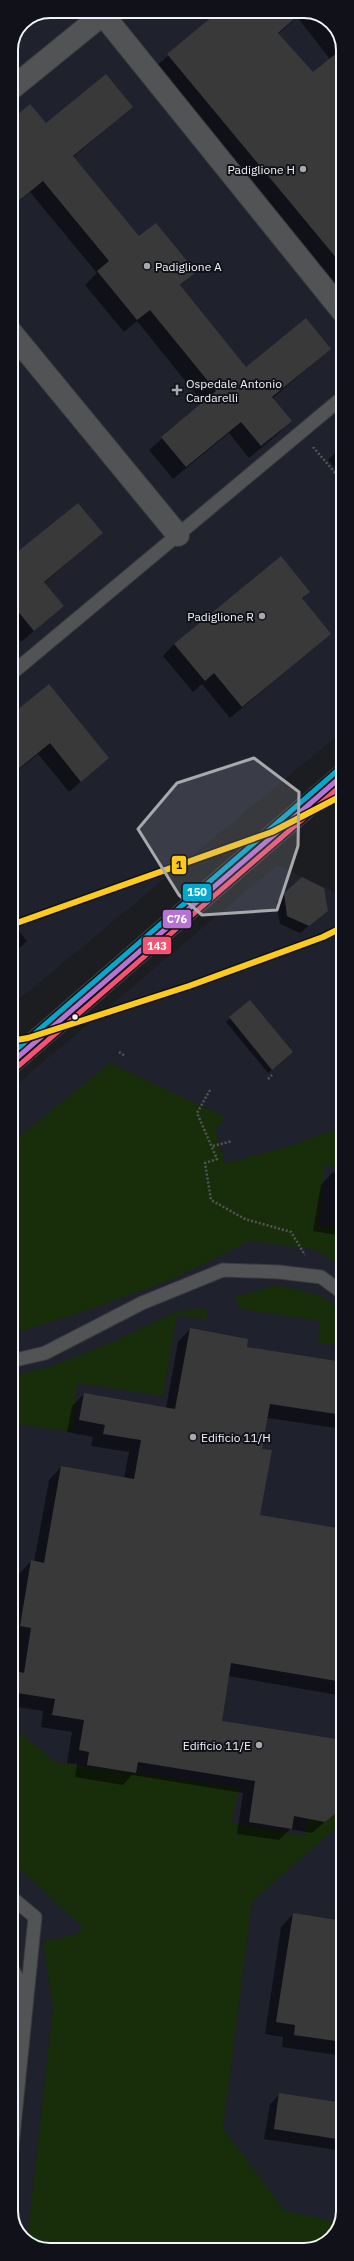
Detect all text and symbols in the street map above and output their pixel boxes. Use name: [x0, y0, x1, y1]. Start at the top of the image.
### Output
place label: Padiglione H: [227, 162, 295, 177]
marker: Padiglione H: [298, 164, 308, 174]
place label: Padiglione A: [155, 259, 222, 274]
marker: Padiglione A: [142, 261, 152, 271]
place label: Ospedale Antonio Cardarelli: [186, 376, 282, 405]
marker: Ospedale Antonio Cardarelli: [171, 384, 183, 396]
place label: Padiglione R: [187, 609, 254, 624]
marker: Padiglione R: [257, 611, 267, 621]
line badge: 1: [171, 855, 187, 875]
text: 1: [176, 858, 183, 872]
line badge: 150: [182, 883, 212, 902]
text: 150: [187, 885, 207, 899]
line badge: C76: [162, 909, 192, 929]
text: C76: [167, 912, 188, 926]
line badge: 143: [142, 936, 172, 955]
text: 143: [147, 939, 167, 953]
unlabelled marker: [70, 1012, 80, 1022]
place label: Edificio 11/H: [201, 1430, 271, 1445]
marker: Edificio 11/H: [188, 1432, 198, 1442]
place label: Edificio 11/E: [183, 1738, 251, 1753]
marker: Edificio 11/E: [254, 1740, 264, 1750]

